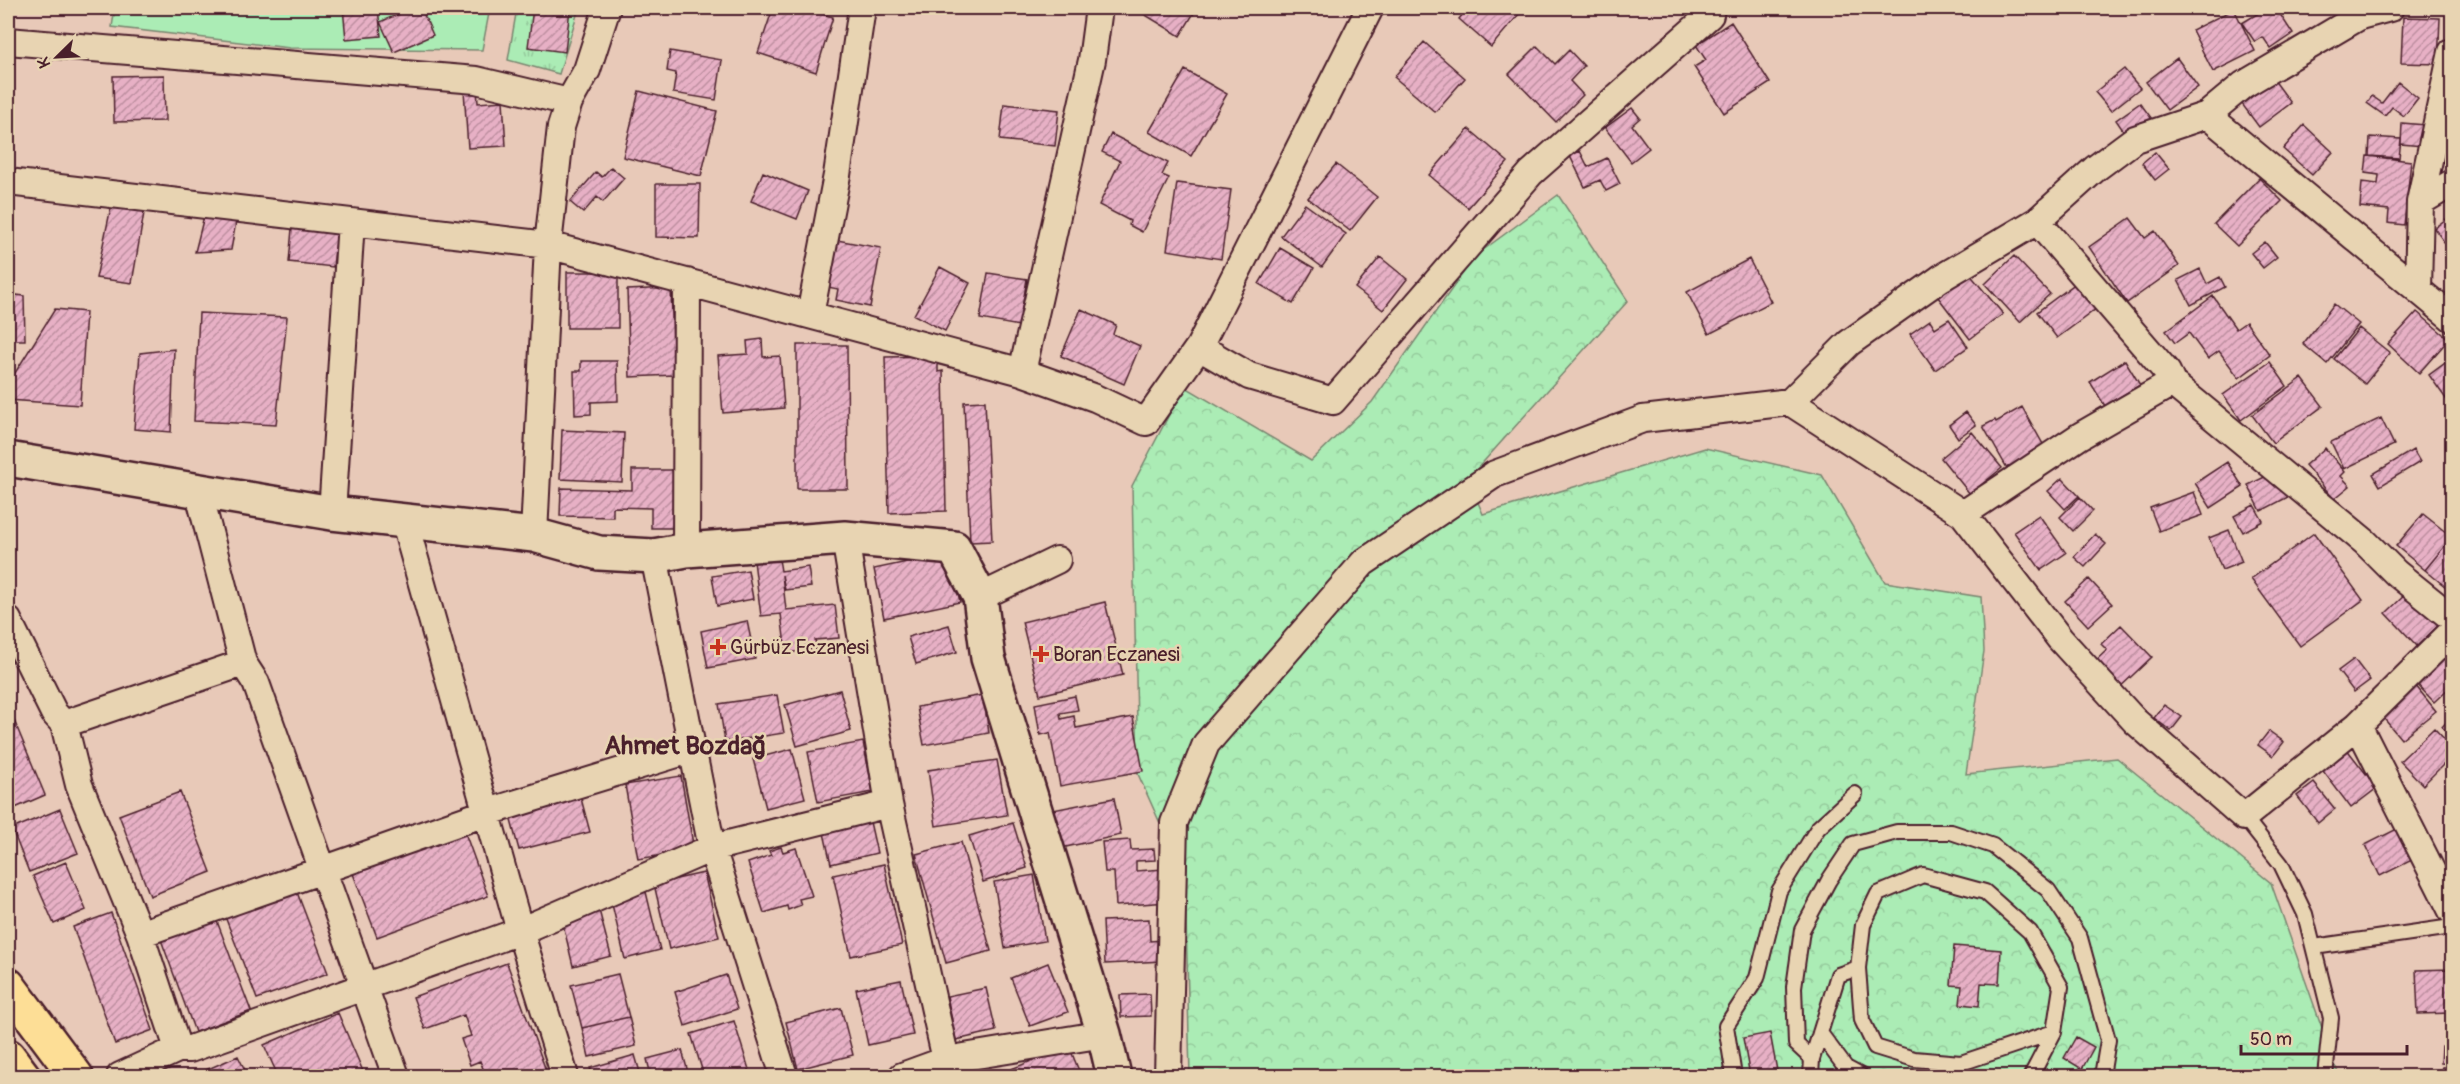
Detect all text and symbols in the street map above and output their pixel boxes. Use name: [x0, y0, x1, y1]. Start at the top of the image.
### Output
north arrow: [27, 27, 87, 87]
text: K: [33, 54, 55, 71]
place label: Gürbüz Eczanesi: [730, 635, 869, 660]
marker: Gürbüz Eczanesi: [711, 640, 725, 654]
place label: Boran Eczanesi: [1053, 642, 1180, 667]
marker: Boran Eczanesi: [1034, 647, 1048, 661]
district label: Ahmet Bozdağ: [604, 730, 766, 762]
scale bar: [2241, 1018, 2408, 1056]
text: 50 m: [2250, 1028, 2292, 1051]

